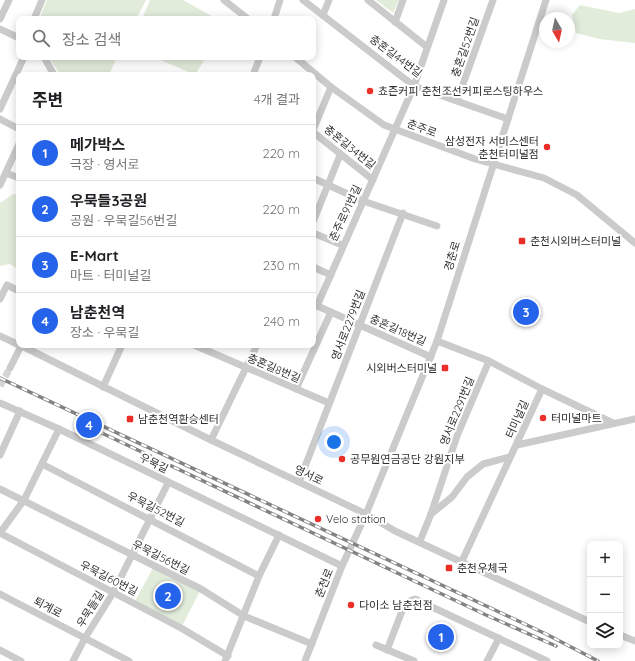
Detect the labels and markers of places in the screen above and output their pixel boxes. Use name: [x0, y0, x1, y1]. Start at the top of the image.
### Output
place label: 쵸즌커피 춘천조선커피로스팅하우스: [378, 84, 543, 98]
marker: 쵸즌커피 춘천조선커피로스팅하우스: [365, 86, 375, 96]
place label: 삼성전자 서비스센터 춘천터미널점: [445, 134, 539, 161]
marker: 삼성전자 서비스센터 춘천터미널점: [542, 142, 552, 152]
place label: 춘천시외버스터미널: [530, 234, 621, 248]
marker: 춘천시외버스터미널: [517, 236, 527, 246]
pin: 3: [513, 297, 539, 327]
place label: 시외버스터미널: [366, 361, 437, 375]
marker: 시외버스터미널: [440, 363, 450, 373]
pin: 4: [76, 410, 102, 440]
place label: 터미널마트: [551, 411, 602, 425]
place label: 남춘천역환승센터: [138, 412, 219, 426]
marker: 터미널마트: [538, 413, 548, 423]
marker: 남춘천역환승센터: [125, 414, 135, 424]
place label: 공무원연금공단 강원지부: [350, 452, 464, 466]
marker: 공무원연금공단 강원지부: [337, 454, 347, 464]
place label: Velo station: [326, 512, 386, 526]
marker: Velo station: [313, 514, 323, 524]
place label: 춘천우체국: [457, 561, 508, 575]
marker: 춘천우체국: [444, 563, 454, 573]
pin: 2: [155, 581, 181, 611]
place label: 다이소 남춘천점: [359, 598, 433, 612]
marker: 다이소 남춘천점: [346, 600, 356, 610]
pin: 1: [428, 622, 454, 652]

